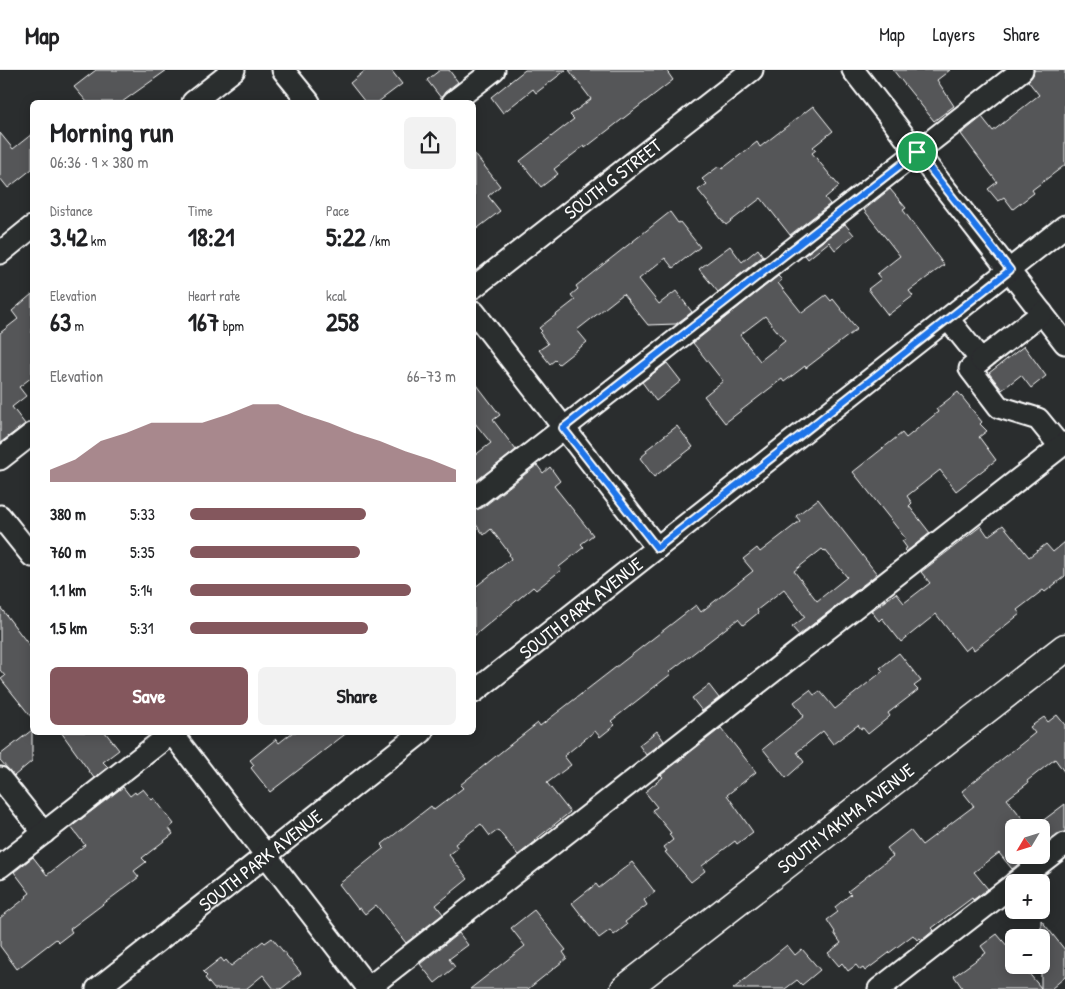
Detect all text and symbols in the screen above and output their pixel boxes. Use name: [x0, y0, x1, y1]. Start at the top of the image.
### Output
text: Map: [25, 19, 59, 51]
text: Map: [879, 22, 905, 47]
text: Layers: [933, 22, 975, 47]
text: Share: [1003, 22, 1040, 47]
text: Morning run: [50, 113, 174, 151]
button: share: [404, 117, 456, 169]
pin: [896, 131, 938, 173]
street label: SOUTH G STREET: [558, 132, 668, 225]
icon: arrive: [903, 138, 931, 166]
text: 06:36 · 9 × 380 m: [50, 151, 148, 173]
text: Distance: [50, 201, 93, 220]
text: Time: [188, 201, 213, 220]
text: Pace: [326, 201, 349, 220]
text: 3.42: [50, 220, 88, 254]
text: 18:21: [188, 220, 234, 254]
text: 5:22: [326, 220, 366, 254]
text: km: [88, 231, 106, 250]
text: /km: [366, 231, 390, 250]
text: Elevation: [50, 286, 97, 305]
text: Heart rate: [188, 286, 240, 305]
text: kcal: [326, 286, 346, 305]
text: 63: [50, 305, 71, 339]
text: 167: [188, 305, 219, 339]
text: 258: [326, 305, 359, 339]
text: m: [71, 316, 84, 335]
text: bpm: [219, 316, 244, 335]
text: Elevation: [50, 365, 103, 387]
text: 66–73 m: [407, 365, 456, 387]
text: 380 m: [50, 503, 86, 525]
text: 5:33: [130, 503, 155, 525]
text: 760 m: [50, 541, 86, 563]
text: 5:35: [130, 541, 154, 563]
street label: SOUTH PARK AVENUE: [514, 551, 648, 665]
text: 1.1 km: [50, 579, 86, 601]
text: 5:14: [130, 579, 152, 601]
text: 1.5 km: [50, 617, 87, 639]
text: 5:31: [130, 617, 153, 639]
button: Save: [50, 667, 248, 725]
button: Share: [258, 667, 456, 725]
street label: SOUTH YAKIMA AVENUE: [772, 756, 920, 879]
street label: SOUTH PARK AVENUE: [193, 803, 328, 917]
north arrow: [1005, 819, 1050, 864]
map controls: [1005, 819, 1050, 974]
button: +: [1005, 874, 1050, 919]
button: −: [1005, 929, 1050, 974]

